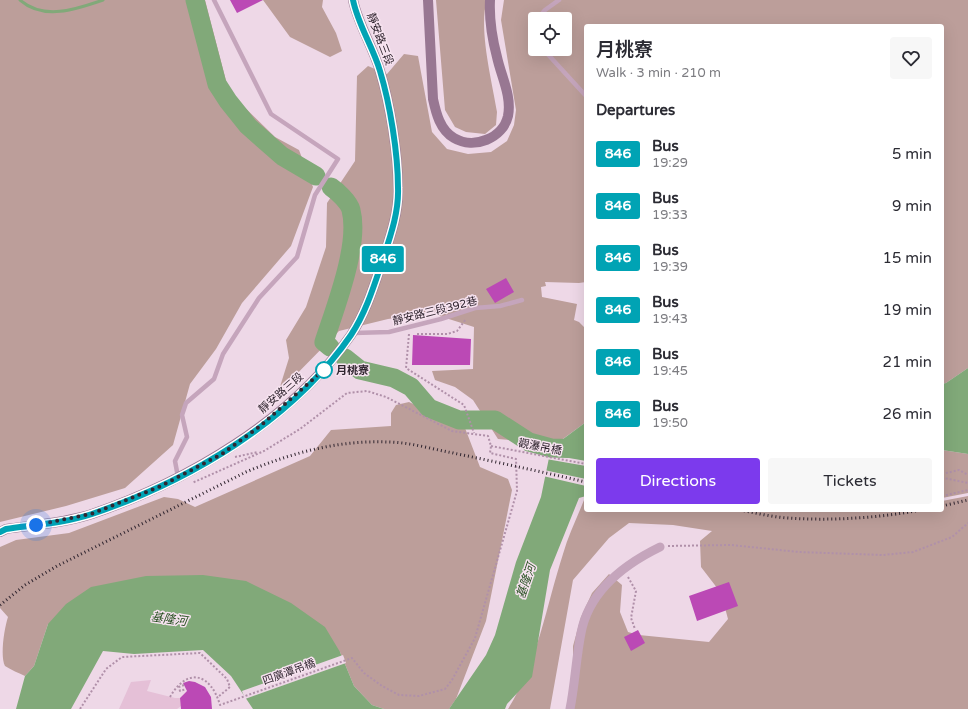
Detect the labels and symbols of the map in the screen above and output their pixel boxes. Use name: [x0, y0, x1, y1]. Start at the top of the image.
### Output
street label: 靜安路三段: [364, 11, 396, 67]
line badge: 846: [360, 246, 406, 272]
street label: 靜安路三段392巷: [391, 294, 479, 328]
marker: 月桃寮: [315, 361, 333, 379]
place label: 月桃寮: [336, 364, 369, 377]
street label: 靜安路三段: [256, 370, 306, 416]
street label: 觀瀑吊橋: [517, 436, 563, 458]
your location: [26, 515, 46, 535]
water label: 基隆河: [514, 560, 539, 600]
water label: 基隆河: [150, 610, 190, 629]
street label: 四廣潭吊橋: [261, 656, 317, 688]

